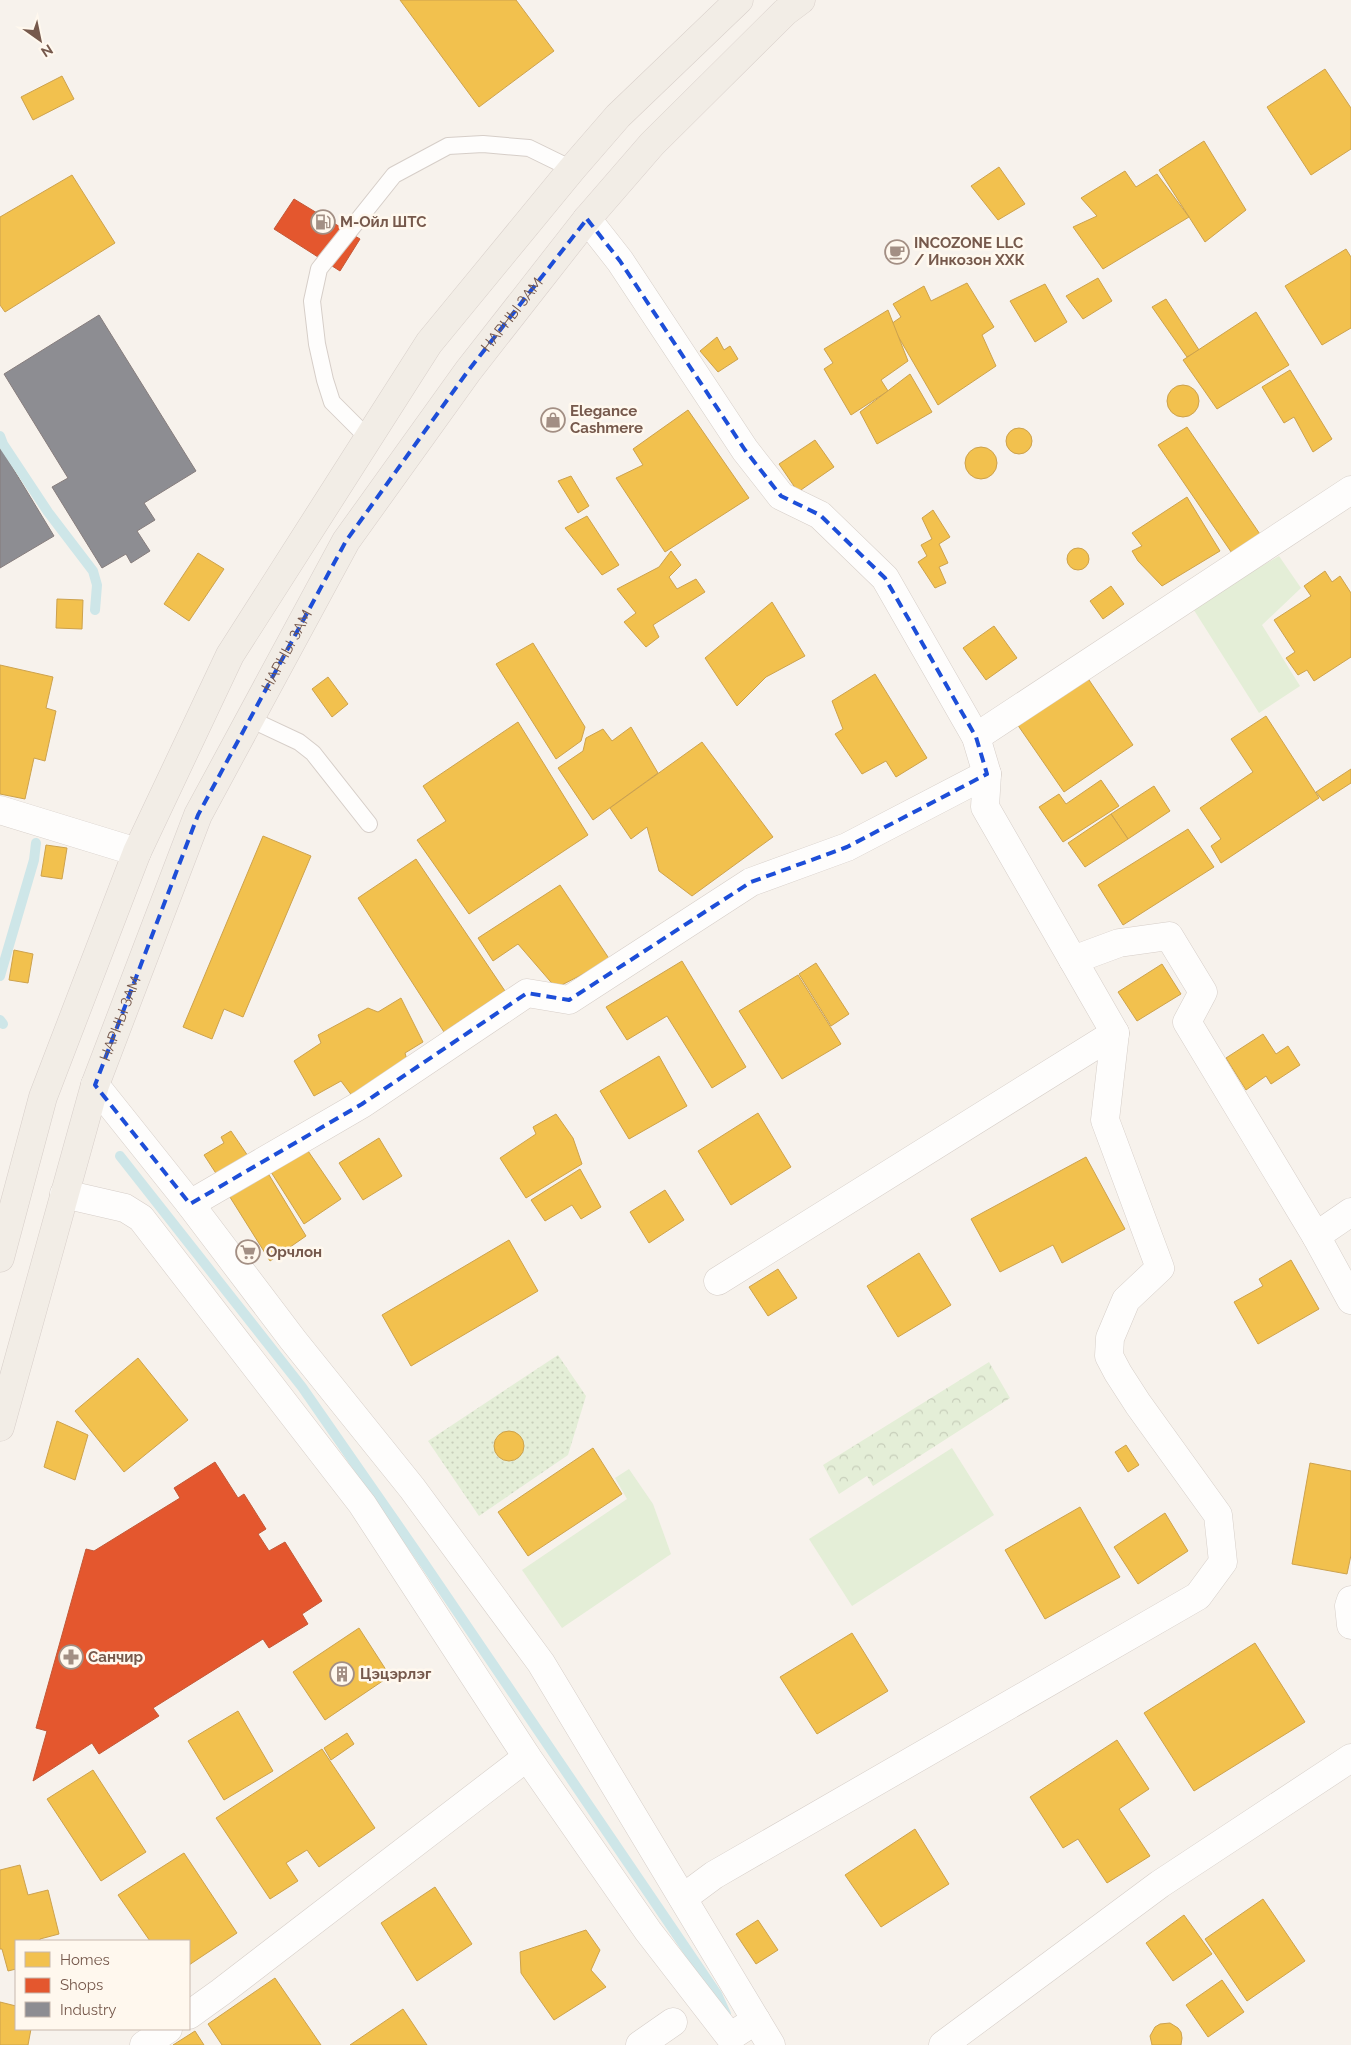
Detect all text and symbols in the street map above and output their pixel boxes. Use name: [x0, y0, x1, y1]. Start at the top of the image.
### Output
north arrow: [15, 15, 65, 65]
text: N: [38, 41, 56, 61]
fuel station icon: M-Ойл ШТС: [310, 209, 336, 235]
place label: M-Ойл ШТС: [340, 213, 427, 231]
place label: INCOZONE LLC / Инкозон ХХК: [914, 234, 1025, 269]
cafe icon: INCOZONE LLC / Инкозон ХХК: [884, 239, 910, 265]
street label: НАРНЫ ЗАМ: [477, 274, 547, 356]
place label: Elegance Cashmere: [570, 402, 643, 437]
shop icon: Elegance Cashmere: [540, 407, 566, 433]
street label: НАРНЫ ЗАМ: [258, 607, 316, 694]
street label: НАРНЫ ЗАМ: [96, 974, 145, 1064]
supermarket icon: Орчлон: [235, 1239, 261, 1265]
place label: Орчлон: [266, 1243, 322, 1261]
pharmacy icon: Санчир: [58, 1644, 84, 1670]
place label: Санчир: [88, 1648, 143, 1666]
building icon: Цэцэрлэг: [329, 1661, 355, 1687]
place label: Цэцэрлэг: [360, 1665, 432, 1683]
legend: [15, 1940, 190, 2030]
text: Homes: [60, 1951, 110, 1969]
text: Shops: [60, 1976, 103, 1994]
text: Industry: [60, 2001, 116, 2019]

